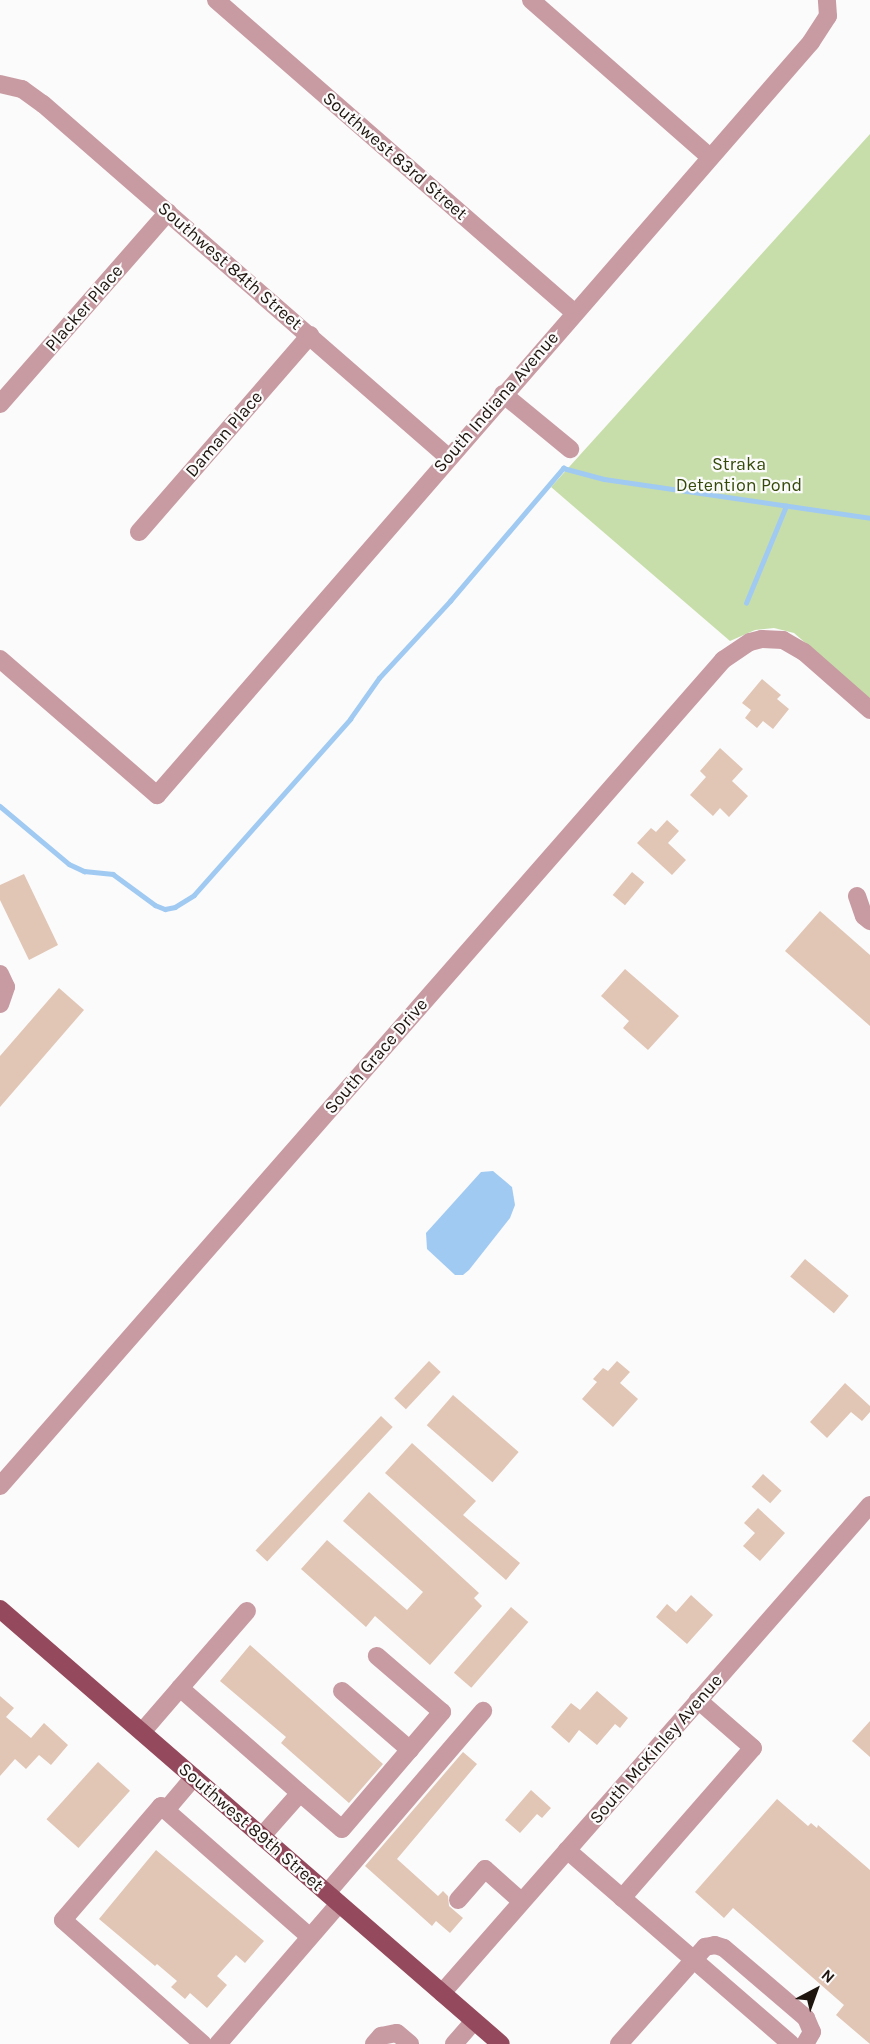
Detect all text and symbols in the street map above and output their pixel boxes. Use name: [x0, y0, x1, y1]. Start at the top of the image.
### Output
street label: Southwest 83rd Street: [318, 87, 472, 225]
street label: Southwest 84th Street: [153, 197, 307, 335]
street label: Placker Place: [40, 260, 128, 356]
street label: South Indiana Avenue: [429, 327, 563, 477]
street label: Daman Place: [181, 386, 267, 482]
park label: Straka Detention Pond: [676, 454, 802, 496]
street label: South Grace Drive: [320, 994, 432, 1118]
street label: South McKinley Avenue: [585, 1670, 727, 1828]
street label: Southwest 89th Street: [174, 1758, 328, 1896]
north arrow: [786, 1960, 846, 2020]
text: N: [818, 1965, 839, 1987]

